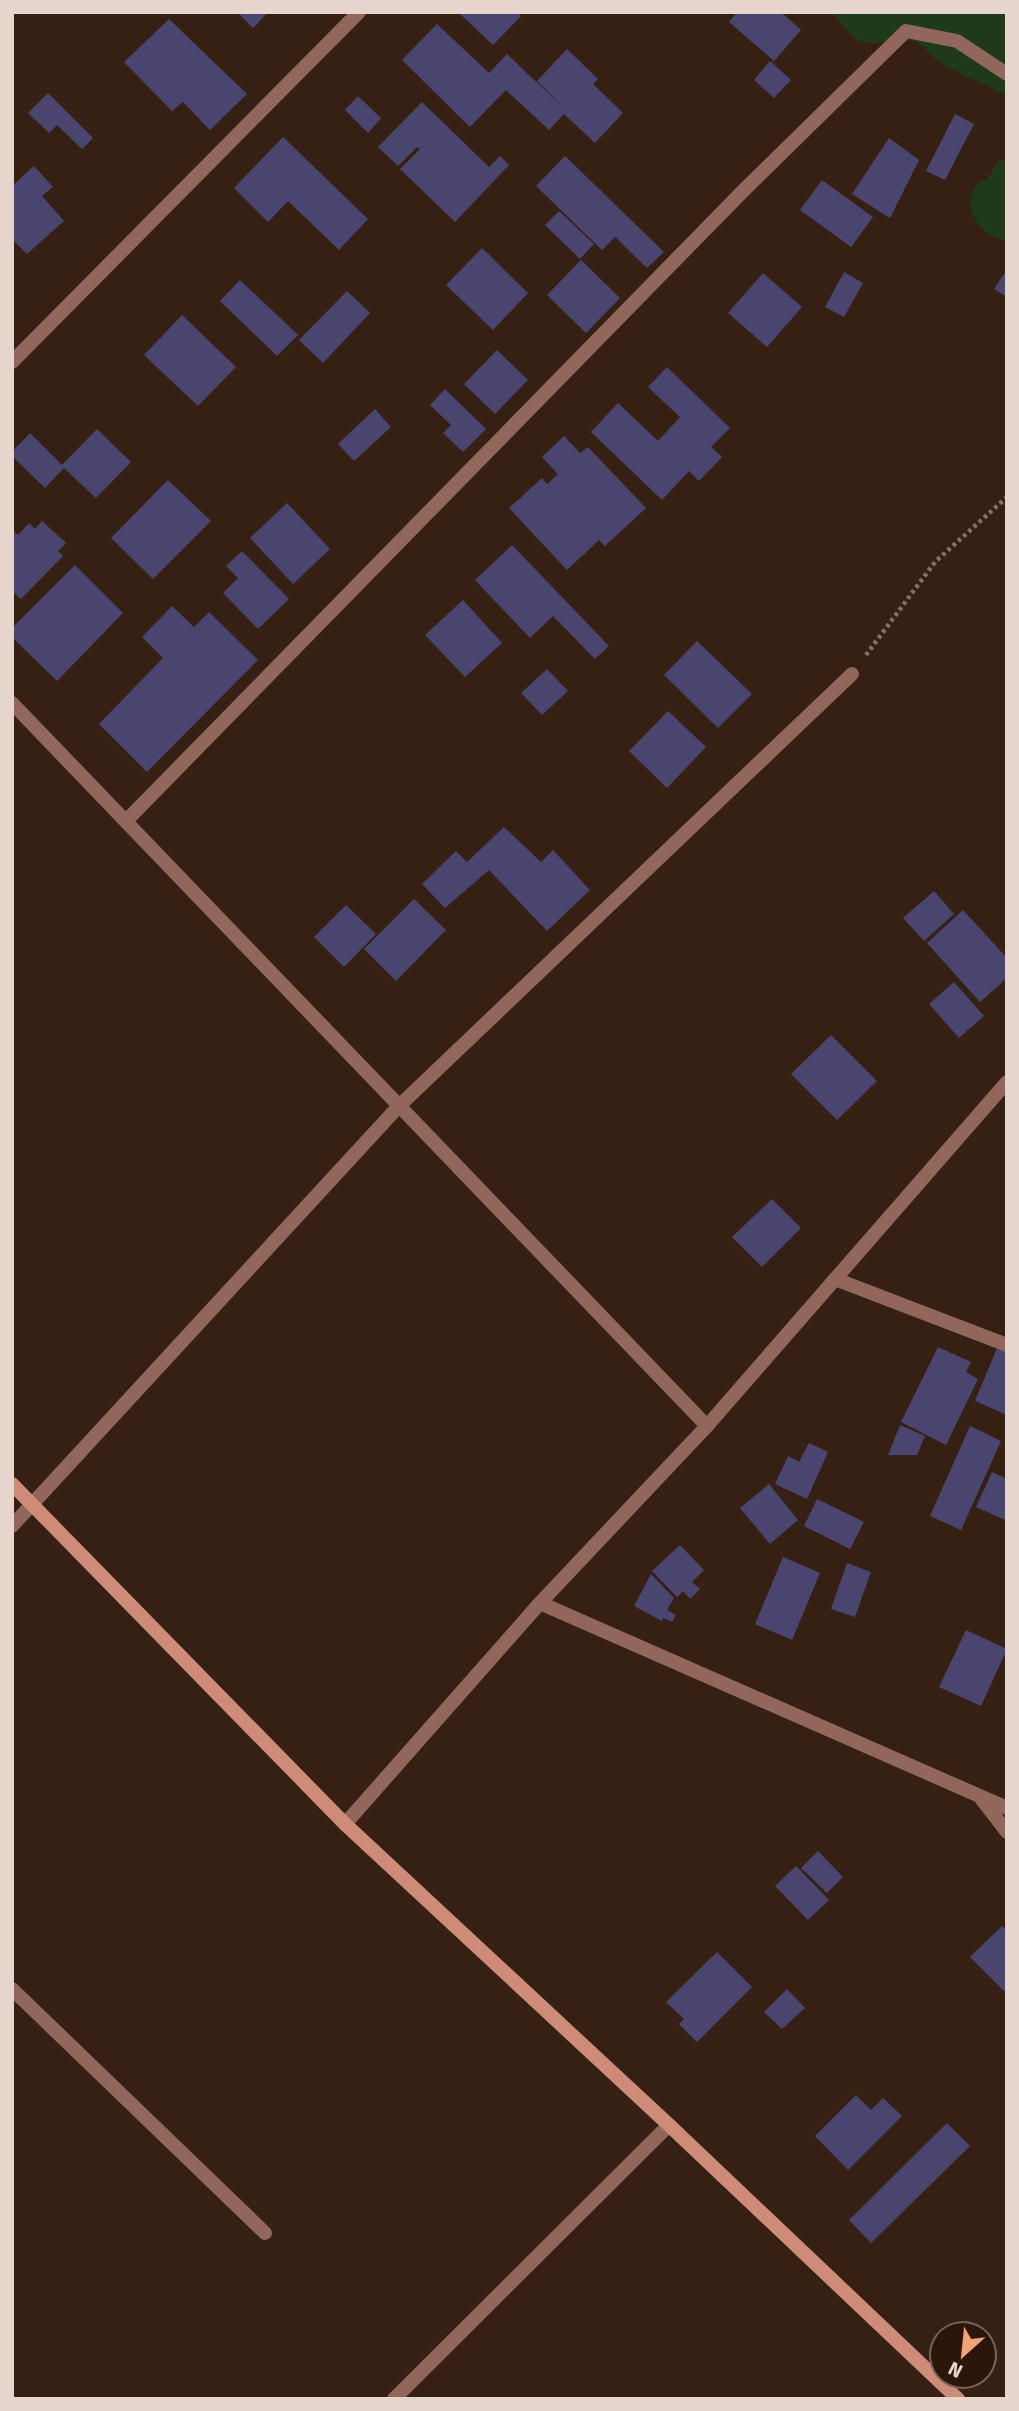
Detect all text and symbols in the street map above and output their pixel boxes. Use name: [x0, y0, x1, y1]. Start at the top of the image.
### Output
north arrow: [928, 2320, 998, 2390]
text: N: [945, 2357, 966, 2383]

